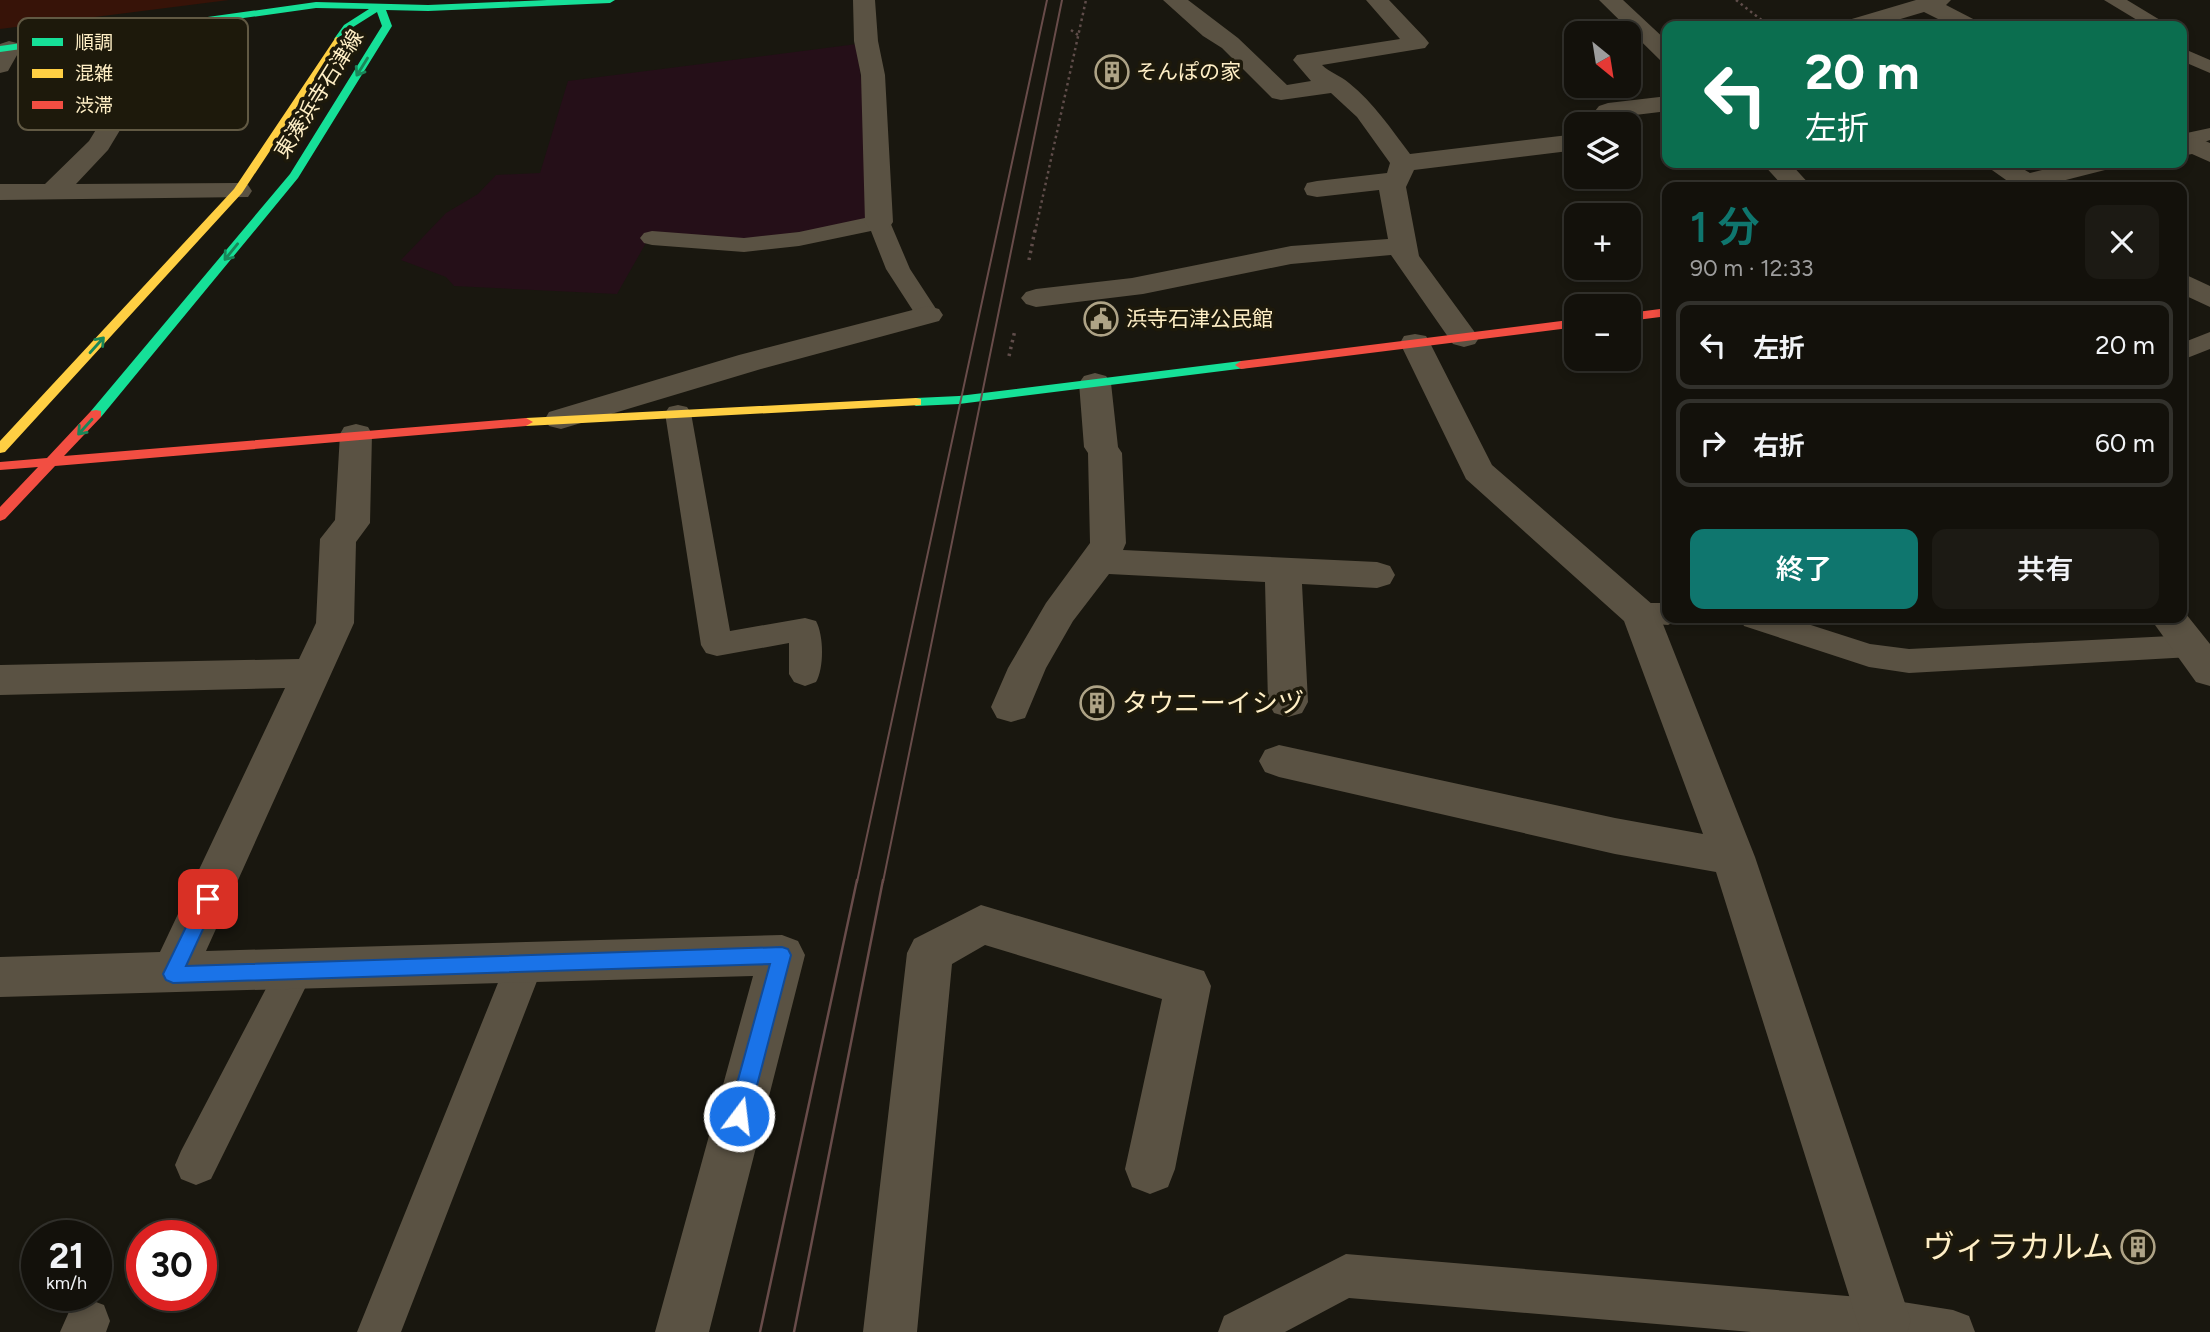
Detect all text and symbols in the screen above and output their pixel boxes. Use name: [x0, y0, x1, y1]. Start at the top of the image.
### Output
legend: [18, 18, 248, 130]
north arrow: [1564, 21, 1642, 98]
map controls: [1564, 21, 1641, 371]
street label: 東湊浜寺石津線: [269, 25, 368, 163]
text: 順調: [75, 31, 113, 54]
text: 20 m: [1805, 42, 1920, 101]
icon: left: [1690, 49, 1781, 140]
building icon: そんぽの家: [1093, 53, 1131, 91]
one-way arrow: [354, 56, 368, 76]
place label: そんぽの家: [1136, 59, 1241, 84]
text: 混雑: [75, 62, 113, 85]
text: 渋滞: [75, 94, 113, 117]
text: 左折: [1805, 109, 1869, 147]
button: layers: [1564, 112, 1641, 189]
text: 1 分: [1690, 202, 1760, 253]
button: +: [1564, 203, 1641, 280]
button: close: [2085, 205, 2159, 279]
one-way arrow: [223, 243, 239, 261]
text: 90 m · 12:33: [1690, 254, 1813, 282]
button: −: [1564, 294, 1641, 371]
public building icon: 浜寺石津公民館: [1082, 300, 1120, 338]
place label: 浜寺石津公民館: [1126, 306, 1273, 331]
icon: left: [1694, 326, 1732, 364]
text: 20 m: [2095, 329, 2155, 361]
text: 左折: [1753, 332, 1805, 364]
one-way arrow: [89, 336, 105, 354]
one-way arrow: [77, 418, 93, 436]
icon: right: [1694, 424, 1732, 462]
text: 60 m: [2095, 427, 2155, 459]
text: 右折: [1753, 430, 1805, 462]
button: 終了: [1690, 529, 1918, 609]
button: 共有: [1932, 529, 2159, 609]
building icon: タウニーイシヅ: [1078, 684, 1116, 722]
place label: タウニーイシヅ: [1122, 687, 1304, 719]
pin: [178, 869, 238, 929]
icon: arrive: [189, 880, 227, 918]
position arrow: [702, 1079, 776, 1153]
speed limit sign: 30: [126, 1220, 217, 1311]
place label: ヴィラカルム: [1923, 1228, 2114, 1266]
building icon: ヴィラカルム: [2119, 1228, 2157, 1266]
text: 21: [49, 1235, 84, 1277]
text: km/h: [46, 1272, 87, 1294]

